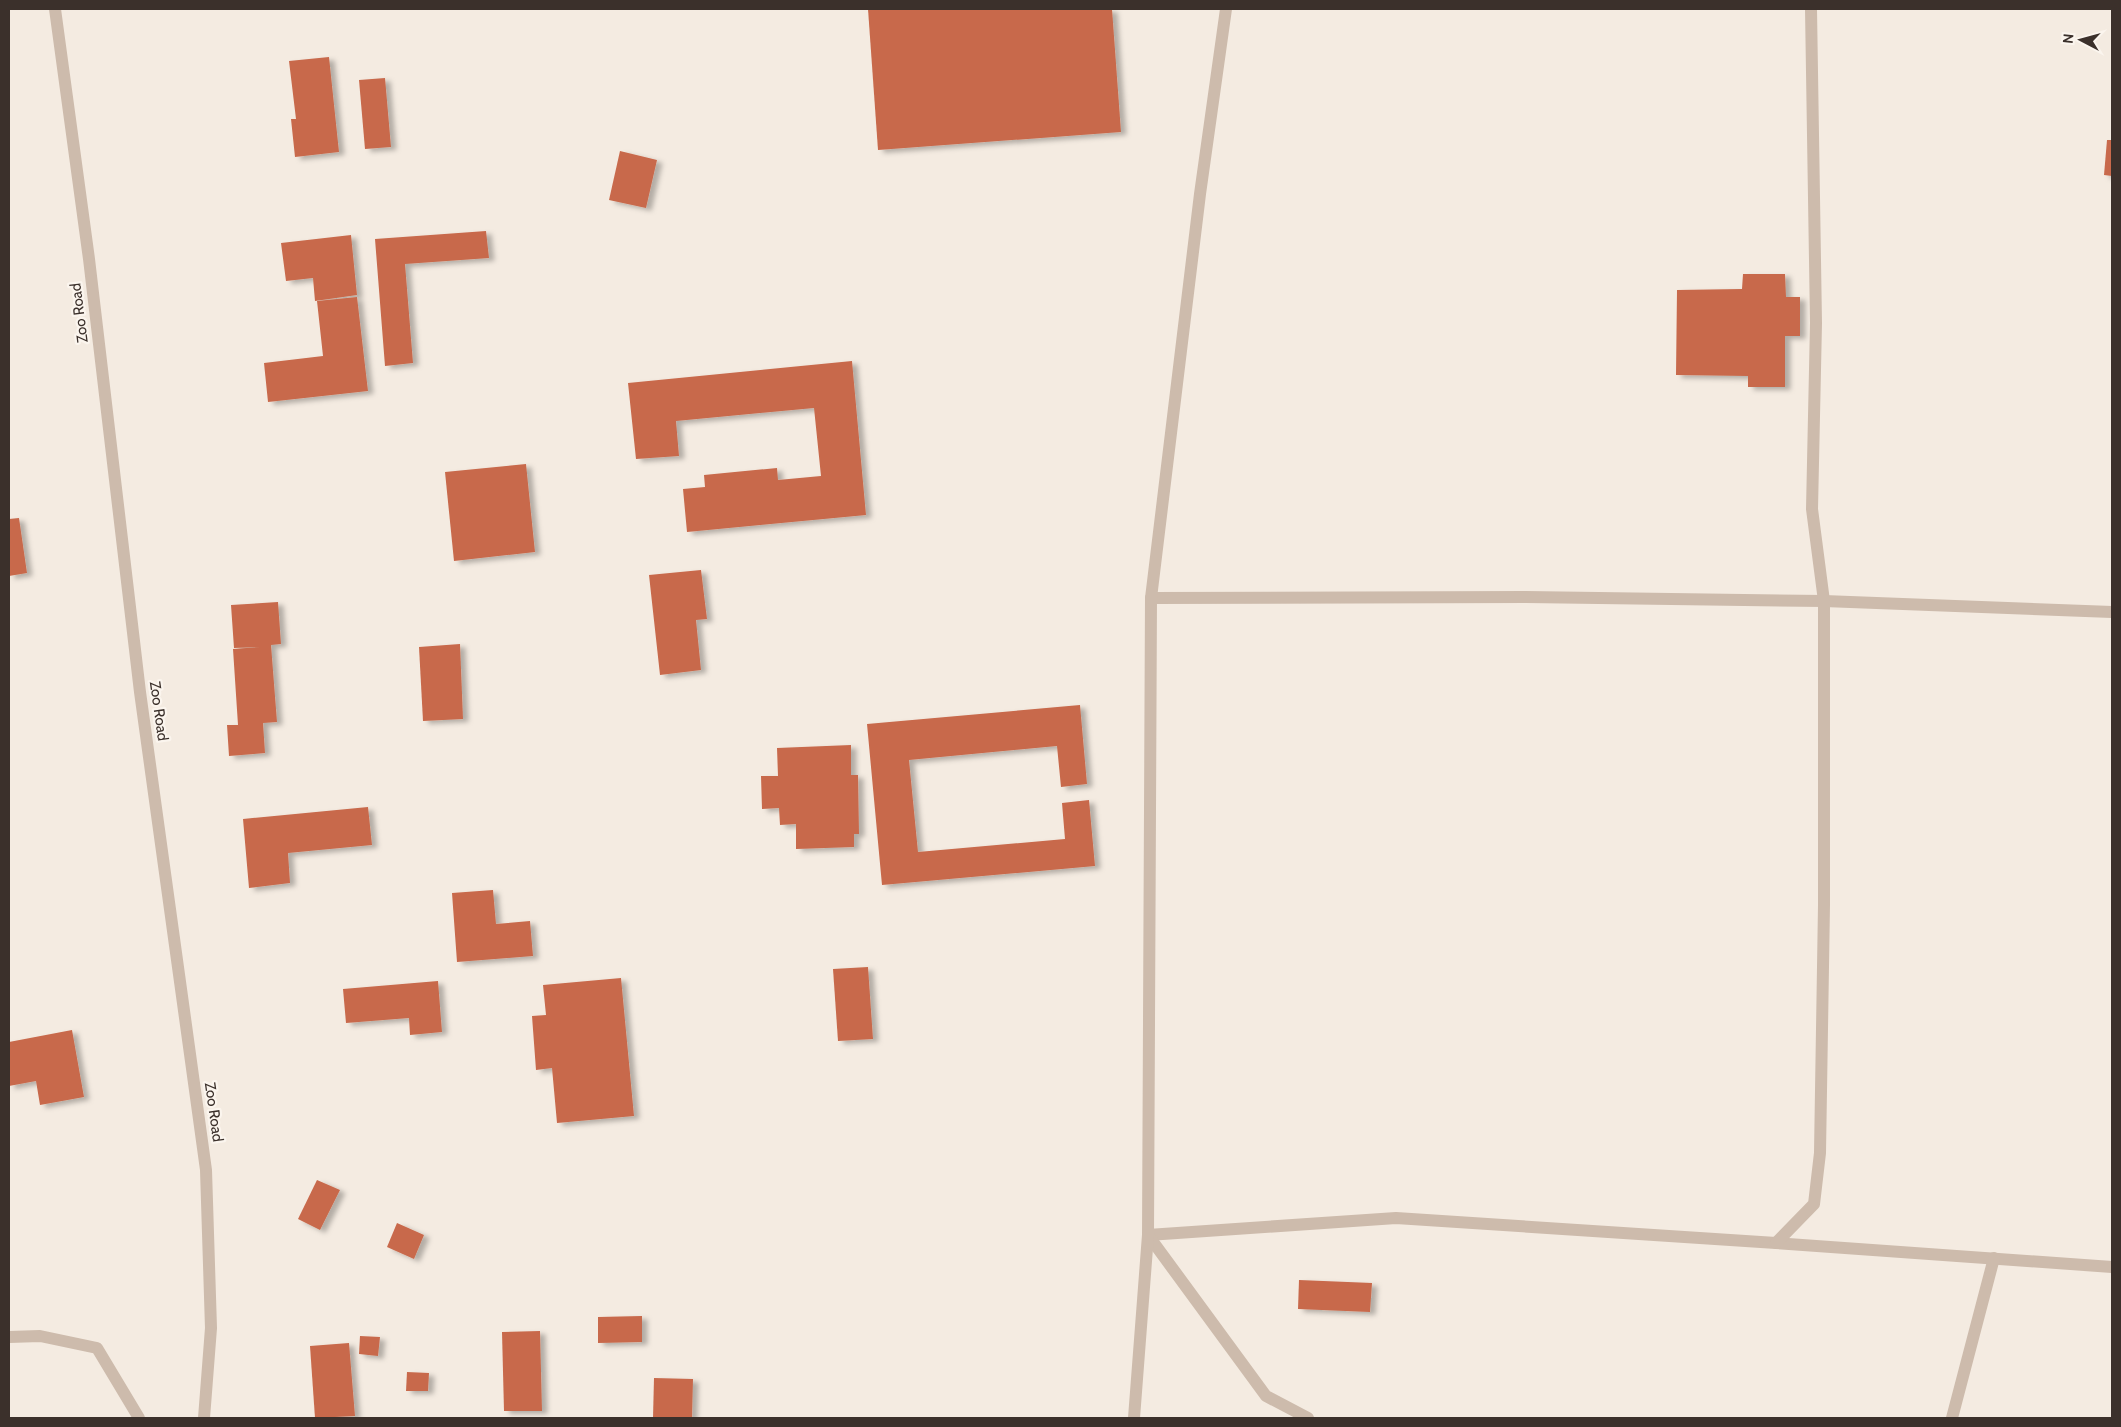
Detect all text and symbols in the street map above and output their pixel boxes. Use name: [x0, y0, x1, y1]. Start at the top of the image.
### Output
north arrow: [2056, 15, 2106, 65]
text: N: [2059, 33, 2078, 45]
street label: Zoo Road: [66, 282, 92, 344]
street label: Zoo Road: [146, 680, 172, 742]
street label: Zoo Road: [201, 1081, 227, 1143]

